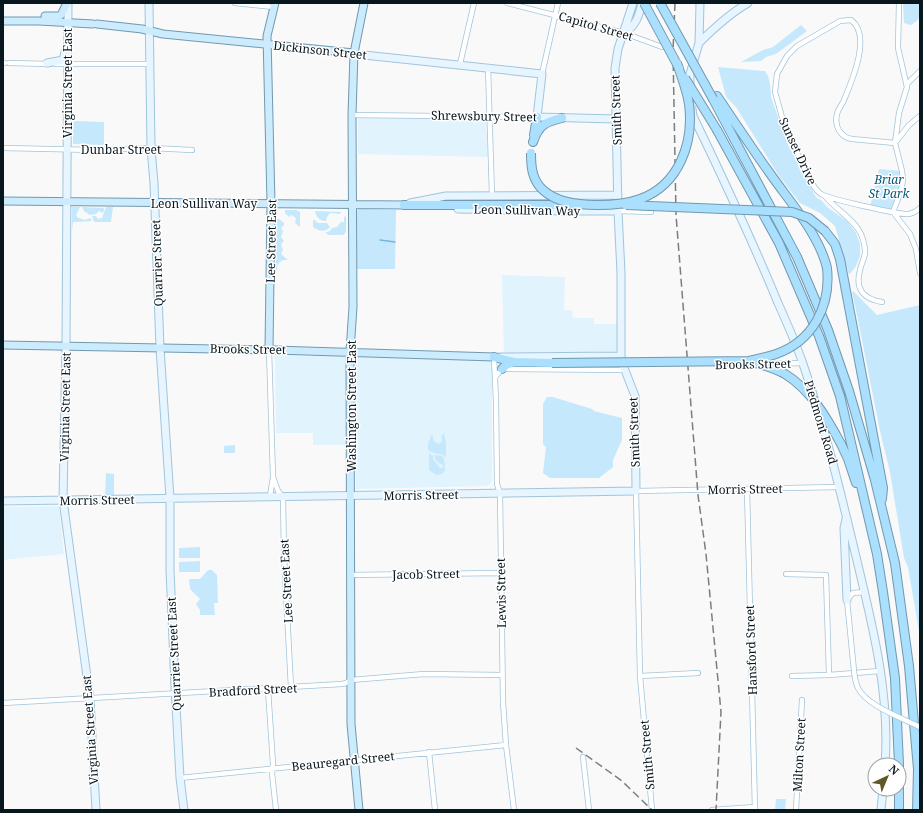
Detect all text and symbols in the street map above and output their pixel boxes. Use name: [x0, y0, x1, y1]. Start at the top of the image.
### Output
street label: Capitol Street: [557, 7, 635, 45]
street label: Virginia Street East: [59, 28, 76, 138]
street label: Dickinson Street: [273, 37, 367, 63]
street label: Smith Street: [606, 75, 626, 145]
street label: Shrewsbury Street: [431, 107, 537, 125]
street label: Sunset Drive: [775, 114, 821, 188]
street label: Dunbar Street: [81, 141, 161, 158]
park label: Briar St Park: [869, 171, 911, 202]
street label: Leon Sullivan Way: [151, 195, 258, 212]
street label: Lee Street East: [262, 199, 280, 283]
street label: Leon Sullivan Way: [474, 201, 581, 219]
street label: Quarrier Street: [147, 219, 167, 307]
street label: Brooks Street: [210, 340, 286, 358]
street label: Washington Street East: [343, 340, 360, 472]
street label: Virginia Street East: [56, 352, 74, 462]
street label: Brooks Street: [715, 355, 791, 373]
street label: Piedmont Road: [800, 378, 842, 467]
street label: Smith Street: [624, 397, 644, 467]
street label: Morris Street: [707, 480, 783, 498]
street label: Morris Street: [383, 486, 459, 504]
street label: Morris Street: [59, 491, 135, 509]
street label: Lee Street East: [275, 539, 297, 623]
street label: Lewis Street: [492, 558, 510, 628]
street label: Jacob Street: [391, 565, 460, 583]
street label: Quarrier Street East: [163, 597, 185, 711]
street label: Hansford Street: [741, 605, 761, 695]
street label: Virginia Street East: [78, 675, 102, 785]
street label: Bradford Street: [208, 679, 298, 701]
street label: Milton Street: [789, 717, 809, 793]
street label: Smith Street: [635, 719, 659, 791]
street label: Beauregard Street: [291, 747, 395, 775]
north arrow: [867, 757, 907, 797]
text: N: [886, 761, 903, 778]

